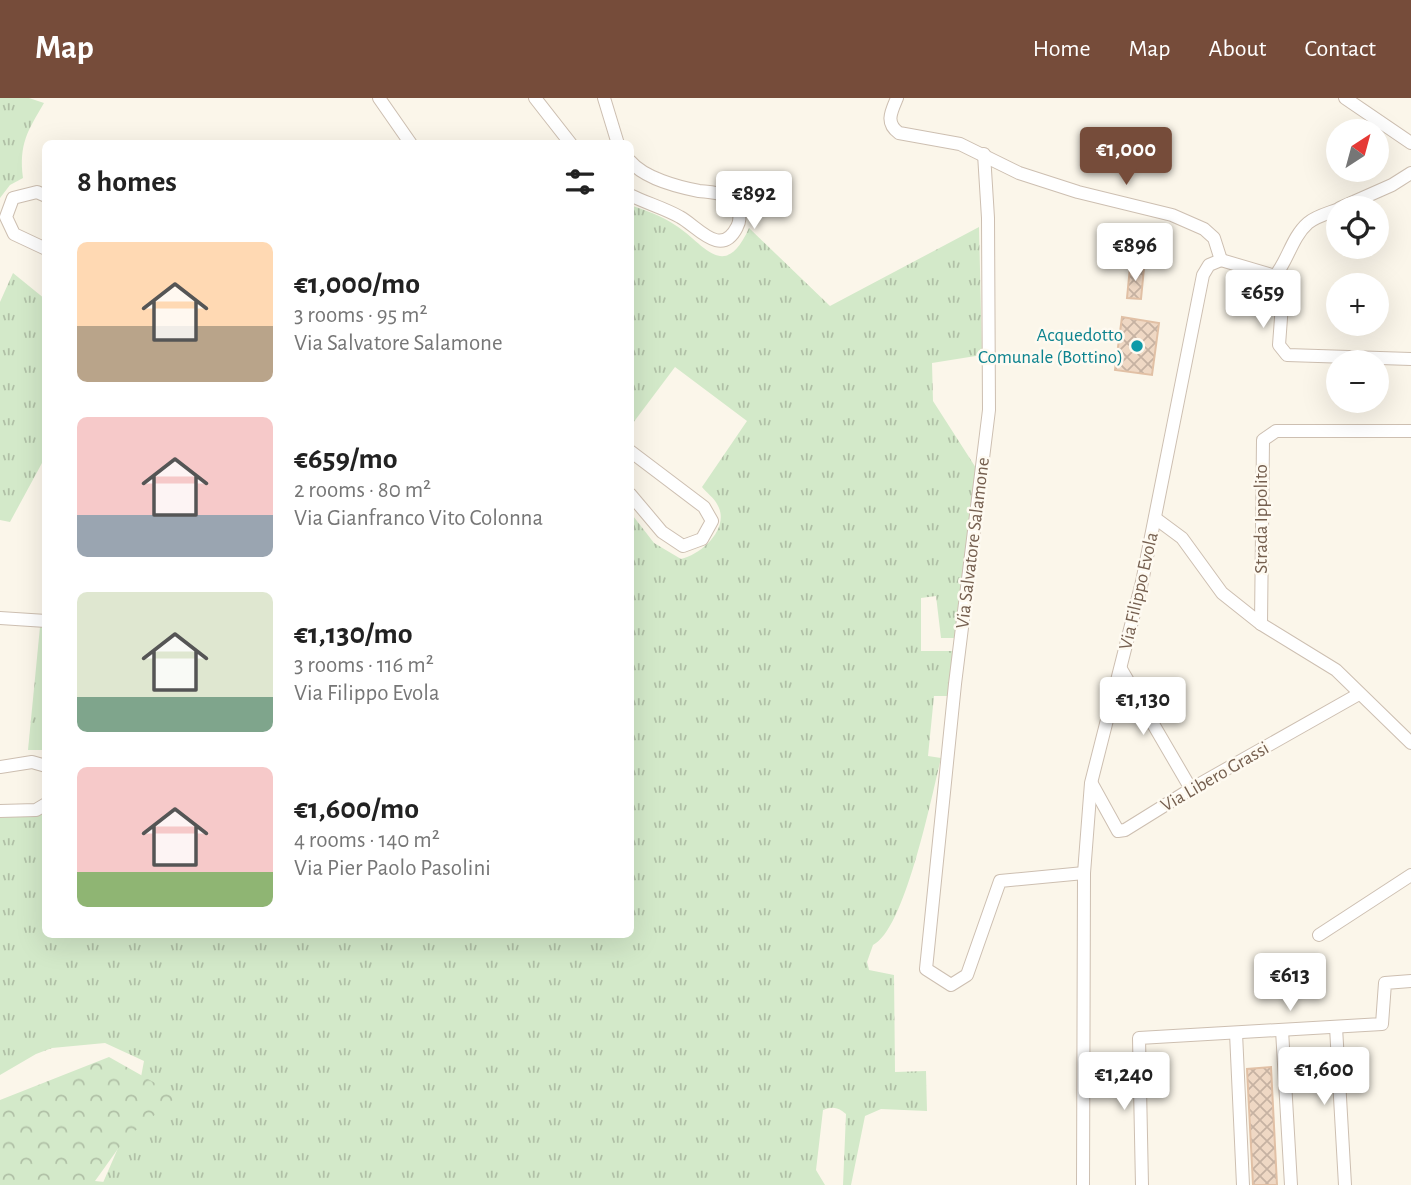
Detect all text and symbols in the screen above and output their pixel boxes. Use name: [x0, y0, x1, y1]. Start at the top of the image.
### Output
text: Map: [35, 32, 94, 65]
text: Home: [1033, 37, 1091, 61]
text: Map: [1129, 37, 1171, 61]
text: About: [1209, 37, 1266, 61]
text: Contact: [1304, 37, 1376, 61]
north arrow: [1326, 119, 1390, 182]
map controls: [1326, 119, 1389, 413]
pin: €1,000: [1069, 127, 1183, 187]
text: €1,000: [1096, 138, 1156, 161]
icon: filters: [561, 163, 599, 201]
text: 8 homes: [77, 167, 177, 197]
pin: €892: [713, 172, 795, 231]
text: €892: [732, 182, 776, 205]
button: locate: [1326, 196, 1389, 259]
pin: €896: [1094, 223, 1176, 283]
text: €896: [1113, 234, 1157, 257]
text: €1,000/mo: [294, 269, 420, 299]
icon: home: [133, 270, 217, 354]
pin: €659: [1222, 271, 1304, 330]
button: +: [1326, 273, 1389, 336]
text: €659: [1242, 281, 1284, 304]
text: 3 rooms · 95 m²: [294, 304, 427, 327]
place label: Acquedotto Comunale (Bottino): [978, 326, 1123, 367]
text: Via Salvatore Salamone: [294, 332, 503, 355]
marker: Acquedotto Comunale (Bottino): [1129, 338, 1145, 354]
button: −: [1326, 350, 1389, 413]
text: €659/mo: [294, 444, 398, 474]
icon: home: [133, 445, 217, 529]
street label: Via Salvatore Salamone: [953, 456, 993, 630]
street label: Strada Ippolito: [1252, 464, 1271, 574]
text: 2 rooms · 80 m²: [294, 479, 431, 502]
text: Via Gianfranco Vito Colonna: [294, 507, 543, 530]
street label: Via Filippo Evola: [1116, 530, 1162, 652]
text: €1,130/mo: [294, 619, 413, 649]
icon: home: [133, 620, 217, 704]
text: 3 rooms · 116 m²: [294, 654, 434, 677]
pin: €1,130: [1086, 678, 1200, 737]
text: Via Filippo Evola: [294, 682, 440, 705]
text: €1,130: [1116, 688, 1170, 711]
street label: Via Libero Grassi: [1158, 738, 1272, 816]
text: €1,600/mo: [294, 794, 419, 824]
icon: home: [133, 795, 217, 879]
text: 4 rooms · 140 m²: [294, 829, 440, 852]
text: Via Pier Paolo Pasolini: [294, 857, 491, 880]
pin: €613: [1249, 954, 1331, 1013]
text: €613: [1270, 964, 1310, 987]
pin: €1,600: [1267, 1048, 1381, 1107]
pin: €1,240: [1067, 1052, 1181, 1112]
text: €1,600: [1294, 1058, 1354, 1081]
text: €1,240: [1095, 1063, 1153, 1086]

